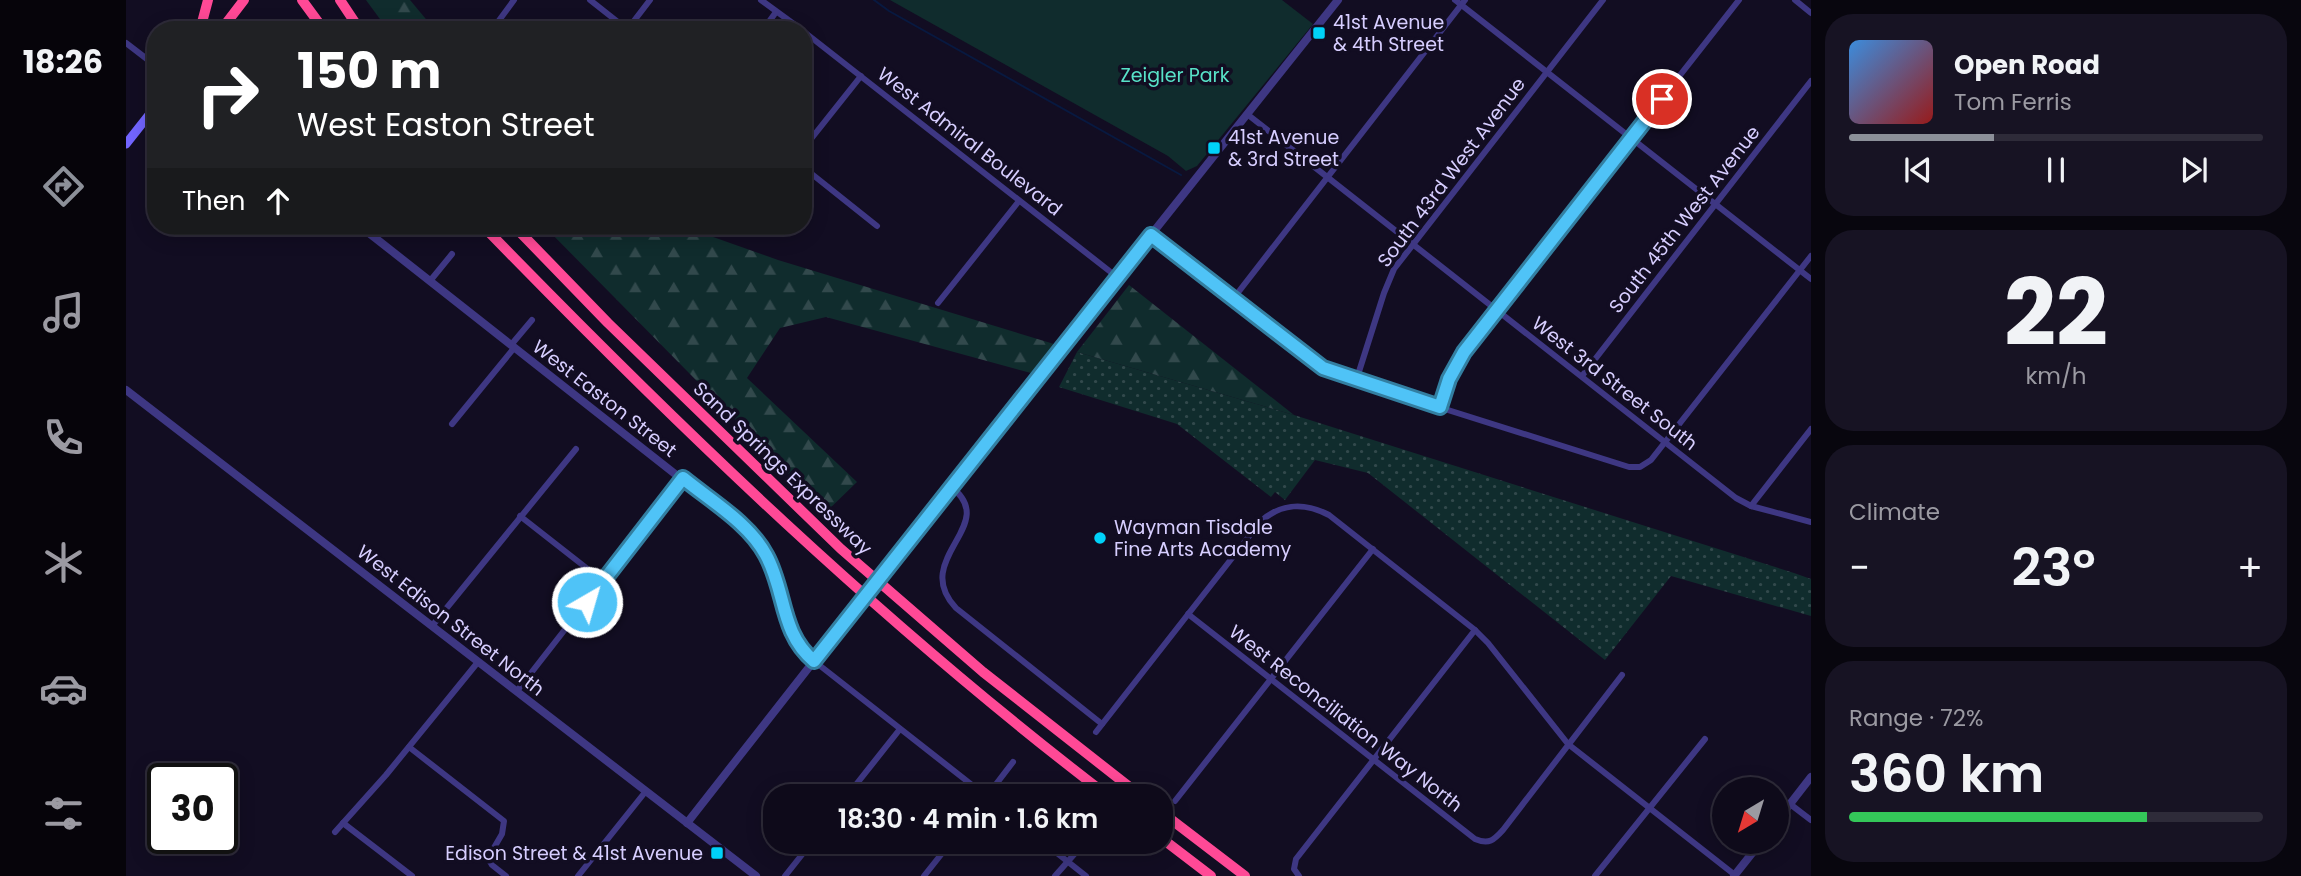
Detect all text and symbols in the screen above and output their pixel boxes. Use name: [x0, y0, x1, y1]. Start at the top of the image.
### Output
place label: 41st Avenue & 4th Street: [1333, 9, 1444, 58]
marker: 41st Avenue & 4th Street: [1311, 25, 1327, 41]
text: 150 m: [297, 37, 442, 105]
text: 18:26: [23, 39, 103, 84]
text: Open Road: [1954, 47, 2100, 83]
icon: right: [182, 49, 273, 140]
street label: West Admiral Boulevard: [872, 61, 1068, 222]
park label: Zeigler Park: [1121, 62, 1230, 89]
pin: [1632, 69, 1692, 129]
street label: South 43rd West Avenue: [1371, 72, 1532, 273]
icon: arrive: [1643, 80, 1681, 118]
text: Tom Ferris: [1954, 86, 2072, 118]
text: West Easton Street: [297, 102, 595, 147]
street label: South 45th West Avenue: [1603, 120, 1766, 319]
place label: 41st Avenue & 3rd Street: [1228, 124, 1339, 173]
marker: 41st Avenue & 3rd Street: [1206, 140, 1222, 156]
icon: previous: [1899, 151, 1937, 189]
icon: pause: [2037, 151, 2075, 189]
icon: next: [2175, 151, 2213, 189]
icon: directions: [39, 162, 88, 211]
icon: ahead: [259, 182, 297, 220]
text: Then: [182, 183, 245, 219]
text: 22: [2004, 249, 2108, 377]
icon: music: [39, 288, 88, 337]
street label: West 3rd Street South: [1526, 310, 1703, 457]
street label: West Easton Street: [527, 333, 683, 463]
text: km/h: [2025, 360, 2087, 392]
street label: Sand Springs Expressway: [687, 376, 878, 561]
icon: phone: [39, 413, 88, 462]
text: Climate: [1849, 496, 1940, 528]
place label: Wayman Tisdale Fine Arts Academy: [1114, 514, 1291, 563]
marker: Wayman Tisdale Fine Arts Academy: [1092, 530, 1108, 546]
text: 23°: [2011, 531, 2096, 604]
icon: climate: [39, 538, 88, 587]
street label: West Edison Street North: [351, 539, 550, 702]
text: −: [1849, 541, 1870, 594]
text: +: [2237, 541, 2263, 594]
position arrow: [550, 565, 624, 639]
street label: West Reconciliation Way North: [1223, 619, 1468, 818]
icon: car: [39, 664, 88, 713]
text: Range · 72%: [1849, 702, 1983, 734]
text: 360 km: [1849, 737, 2044, 810]
speed limit sign: 30: [147, 763, 238, 854]
north arrow: [1712, 777, 1788, 854]
map controls: [1712, 777, 1789, 854]
icon: filters: [39, 789, 88, 838]
text: 18:30 · 4 min · 1.6 km: [838, 801, 1098, 837]
place label: Edison Street & 41st Avenue: [445, 840, 703, 867]
marker: Edison Street & 41st Avenue: [709, 845, 725, 861]

